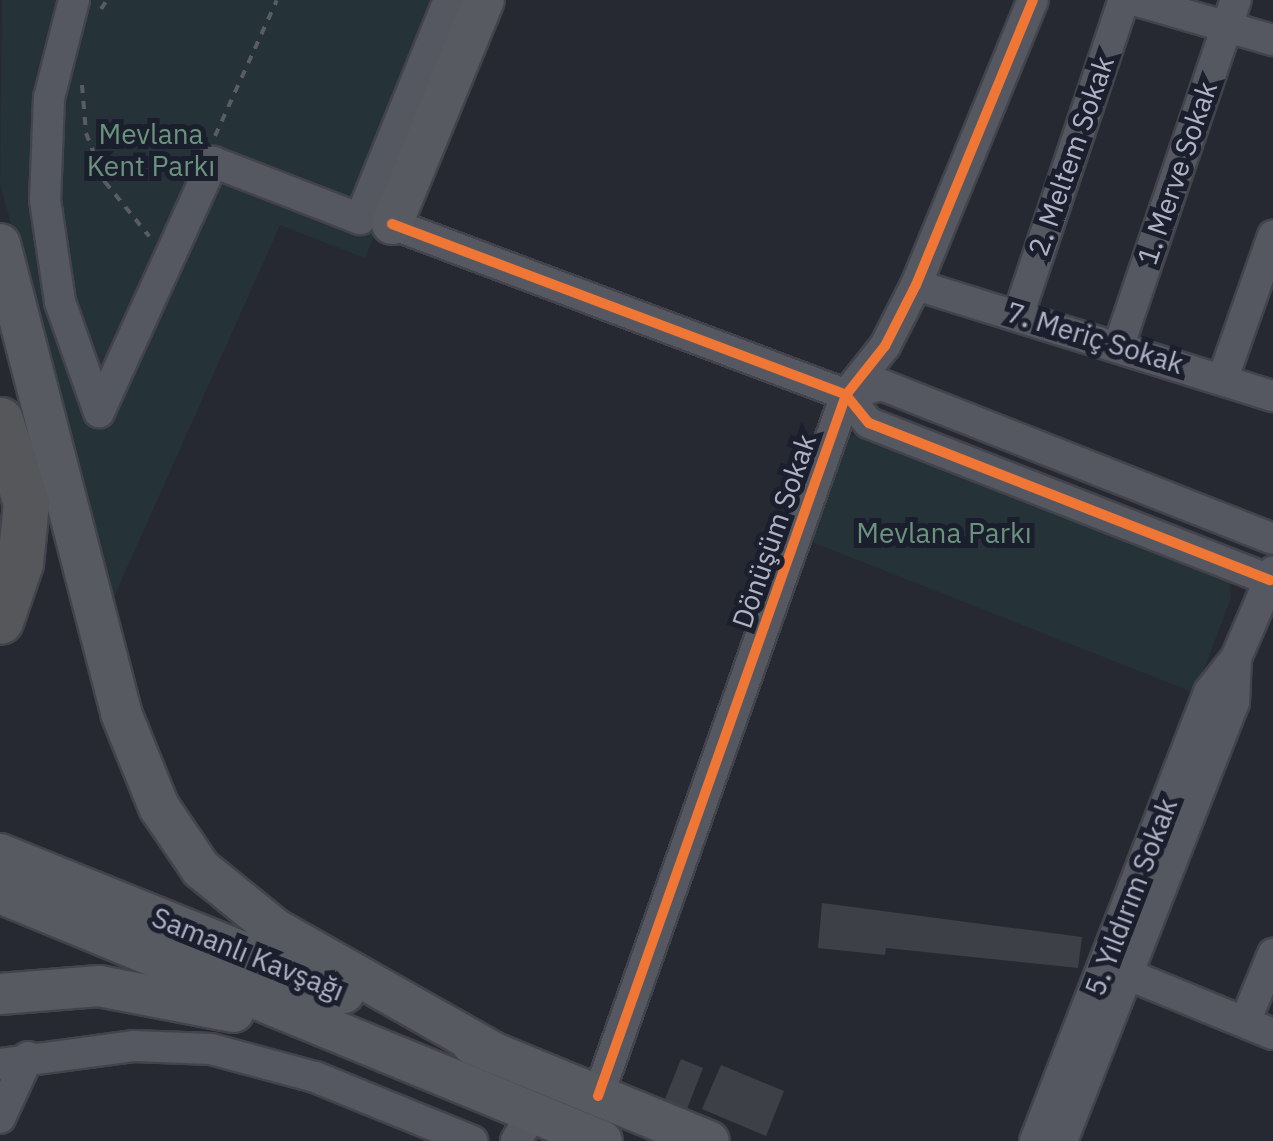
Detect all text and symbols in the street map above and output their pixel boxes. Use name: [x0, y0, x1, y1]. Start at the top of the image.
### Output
street label: 2. Meltem Sokak: [1021, 52, 1121, 260]
street label: 1. Merve Sokak: [1130, 77, 1224, 269]
park label: Mevlana Kent Parkı: [87, 117, 215, 183]
street label: 7. Meriç Sokak: [1002, 295, 1188, 381]
street label: Dönüşüm Sokak: [725, 429, 823, 633]
park label: Mevlana Parkı: [856, 516, 1032, 550]
street label: 5. Yıldırım Sokak: [1078, 793, 1184, 1001]
street label: Samanlı Kavşağı: [147, 900, 349, 1008]

